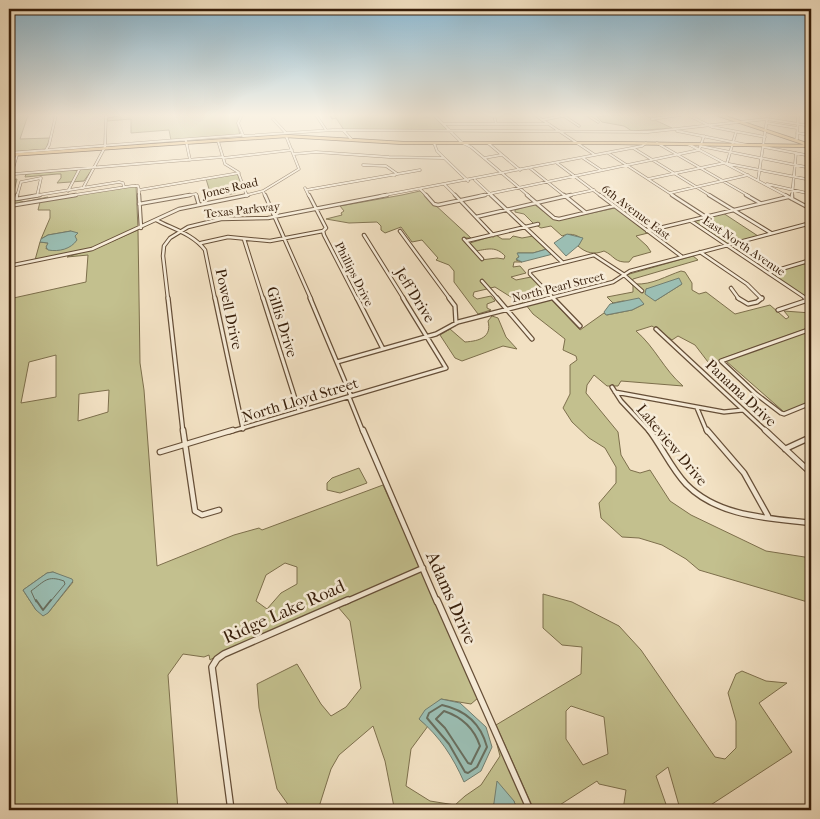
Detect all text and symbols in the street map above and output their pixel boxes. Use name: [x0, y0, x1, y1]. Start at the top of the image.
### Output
street label: Jones Road: [200, 175, 260, 201]
street label: 6th Avenue East: [599, 181, 674, 243]
street label: Texas Parkway: [203, 199, 281, 221]
street label: East North Avenue: [700, 213, 788, 279]
street label: Phillips Drive: [332, 239, 376, 309]
street label: Jeff Drive: [391, 263, 439, 326]
street label: Powell Drive: [212, 267, 246, 352]
street label: North Pearl Street: [510, 269, 606, 305]
street label: Gillis Drive: [263, 284, 301, 360]
street label: Panama Drive: [702, 355, 781, 431]
street label: North Lloyd Street: [240, 374, 361, 426]
street label: Lakeview Drive: [633, 401, 712, 490]
street label: Adams Drive: [421, 547, 481, 648]
street label: Ridge Lake Road: [220, 576, 349, 648]

